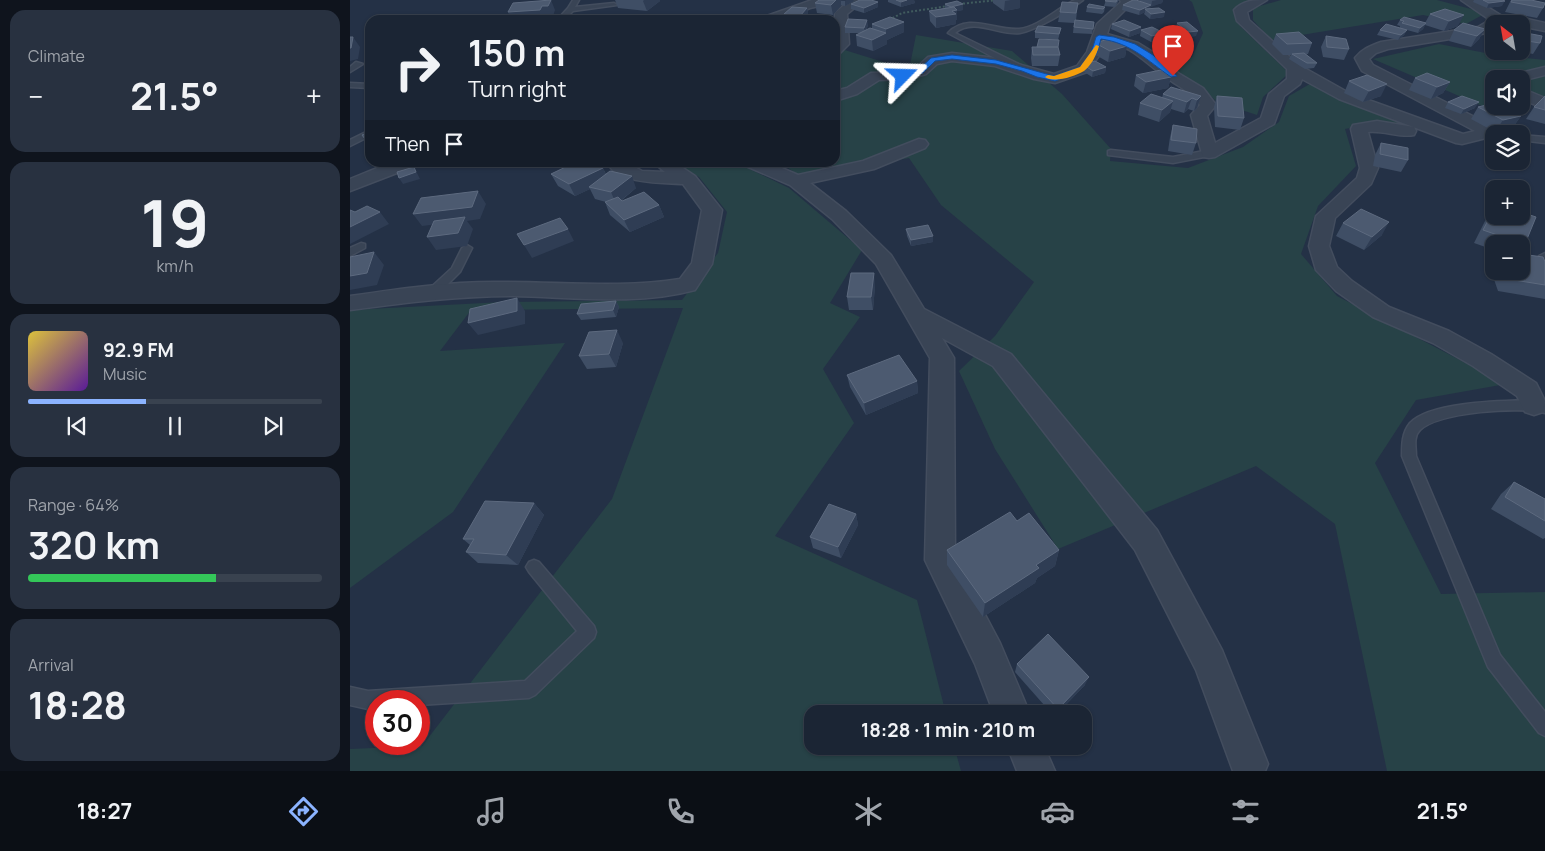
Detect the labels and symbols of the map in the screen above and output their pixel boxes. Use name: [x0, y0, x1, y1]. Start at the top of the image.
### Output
north arrow: [1485, 15, 1530, 60]
pin: [1152, 25, 1194, 76]
position arrow: [876, 49, 928, 101]
speed limit sign: 30: [365, 690, 430, 755]

